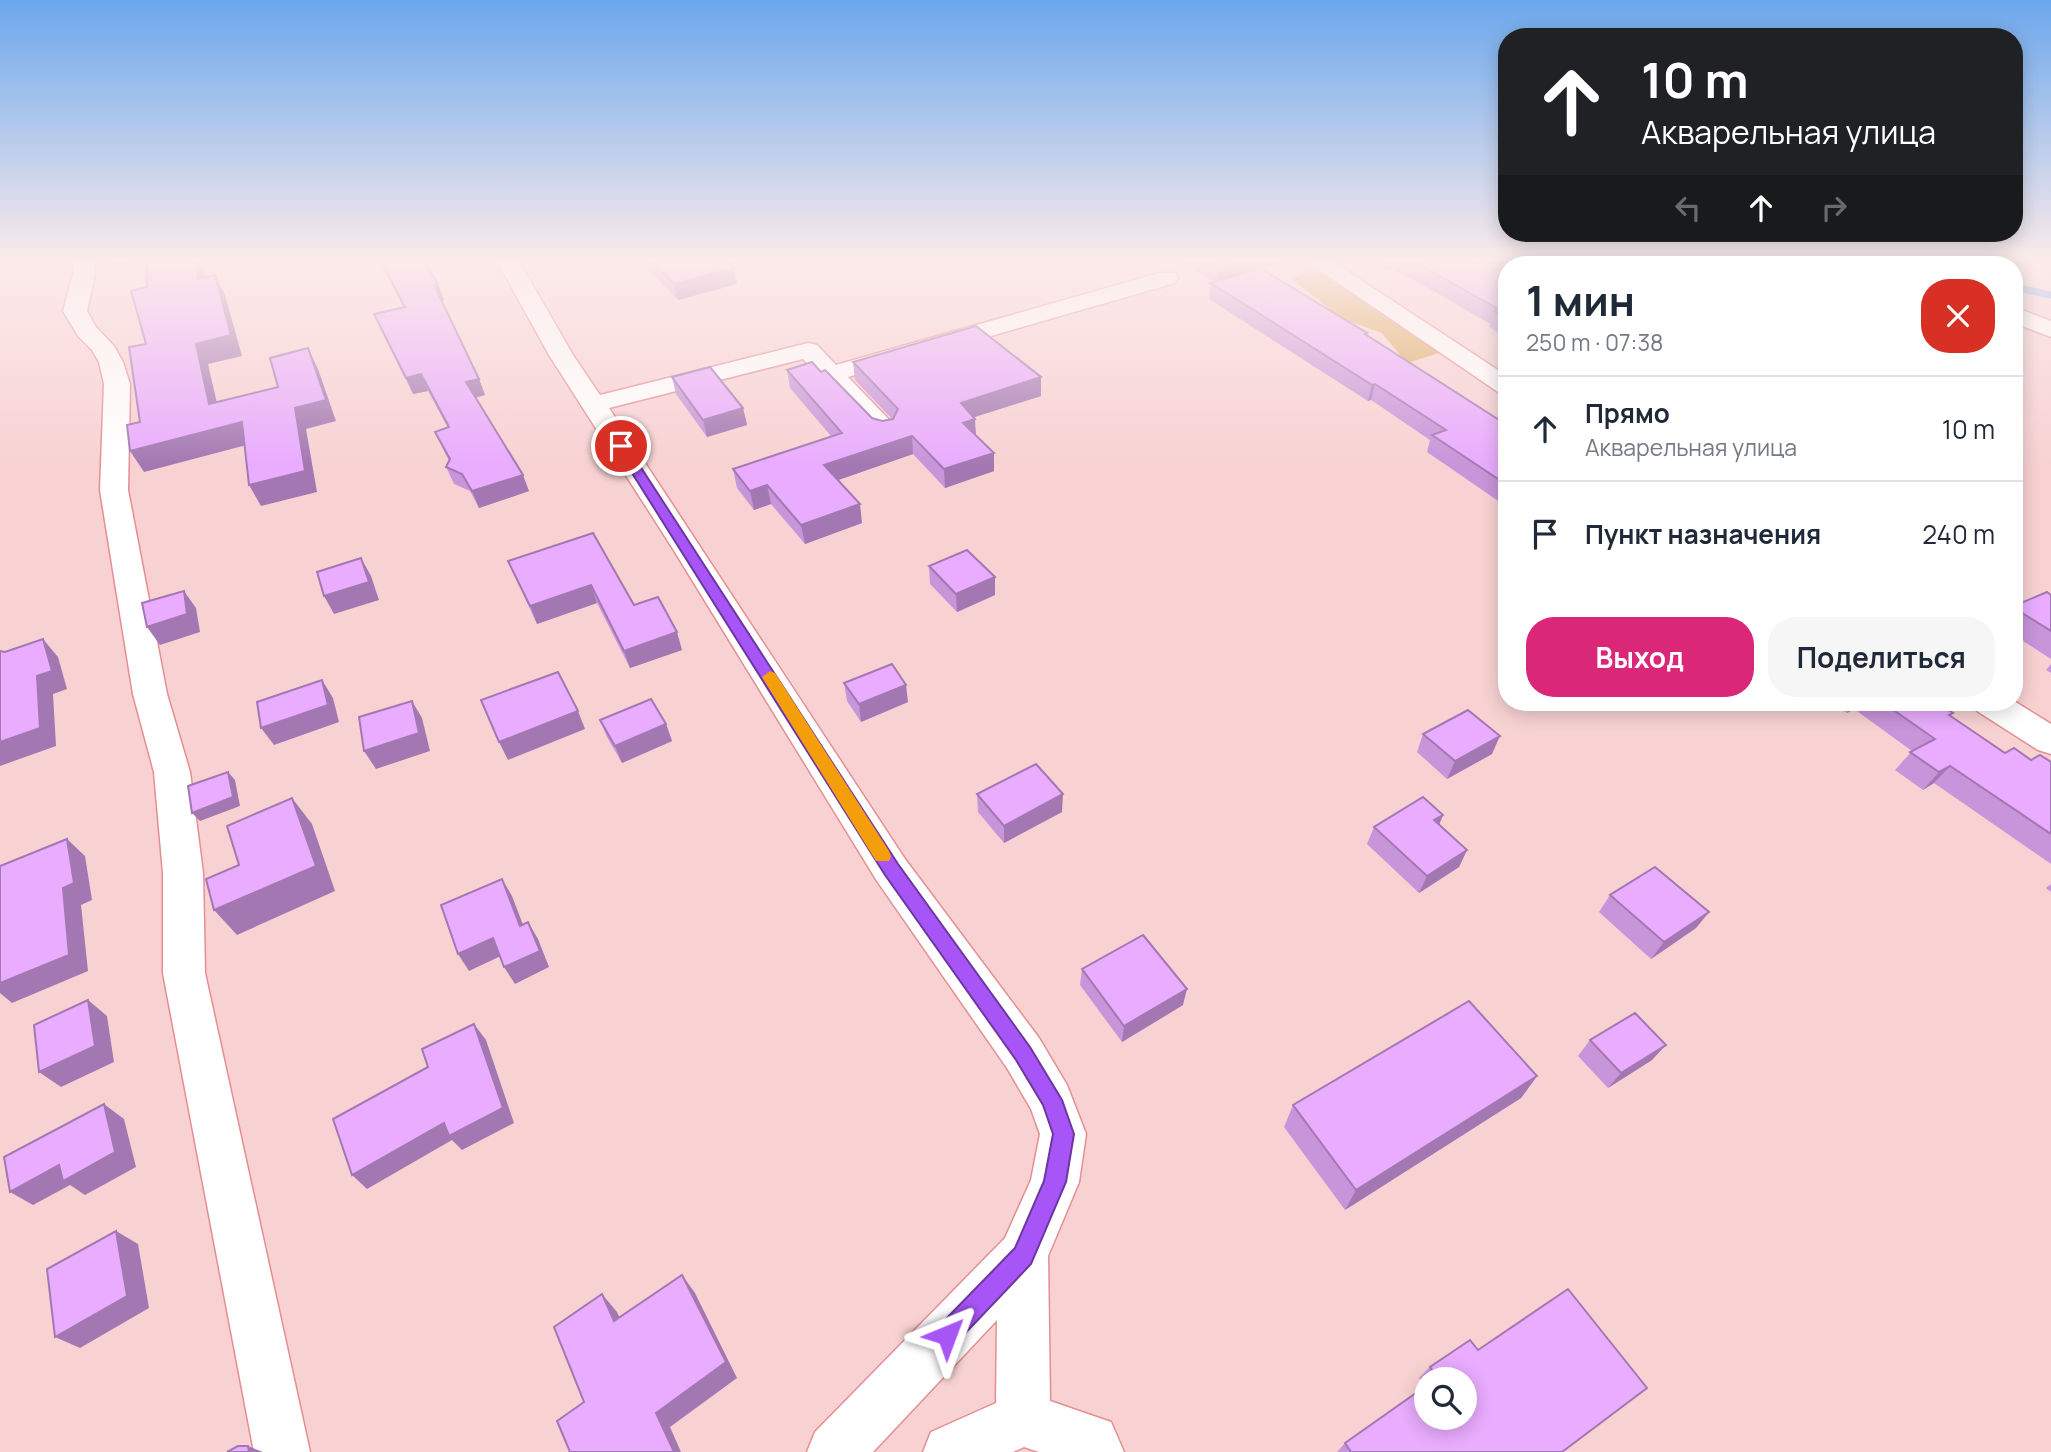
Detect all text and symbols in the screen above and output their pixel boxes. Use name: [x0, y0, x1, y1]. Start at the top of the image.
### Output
text: 10 m: [1641, 46, 1749, 113]
icon: ahead: [1526, 56, 1617, 147]
text: Акварельная улица: [1641, 110, 1936, 154]
icon: left: [1669, 189, 1707, 227]
icon: ahead: [1742, 189, 1780, 227]
icon: right: [1815, 189, 1853, 227]
text: 1 мин: [1526, 271, 1635, 329]
button: close: [1921, 279, 1995, 353]
text: 250 m · 07:38: [1526, 326, 1663, 358]
text: Прямо: [1585, 395, 1670, 431]
icon: ahead: [1526, 410, 1564, 448]
text: 10 m: [1942, 411, 1995, 447]
pin: [591, 416, 651, 476]
icon: arrive: [602, 427, 640, 465]
text: Акварельная улица: [1585, 431, 1797, 463]
icon: arrive: [1526, 515, 1564, 553]
text: Пункт назначения: [1585, 516, 1821, 552]
text: 240 m: [1922, 516, 1995, 552]
button: Выход: [1526, 617, 1754, 697]
button: Поделиться: [1768, 617, 1995, 697]
position arrow: [910, 1298, 984, 1372]
map controls: [1414, 1367, 1477, 1430]
button: search: [1414, 1367, 1477, 1430]

